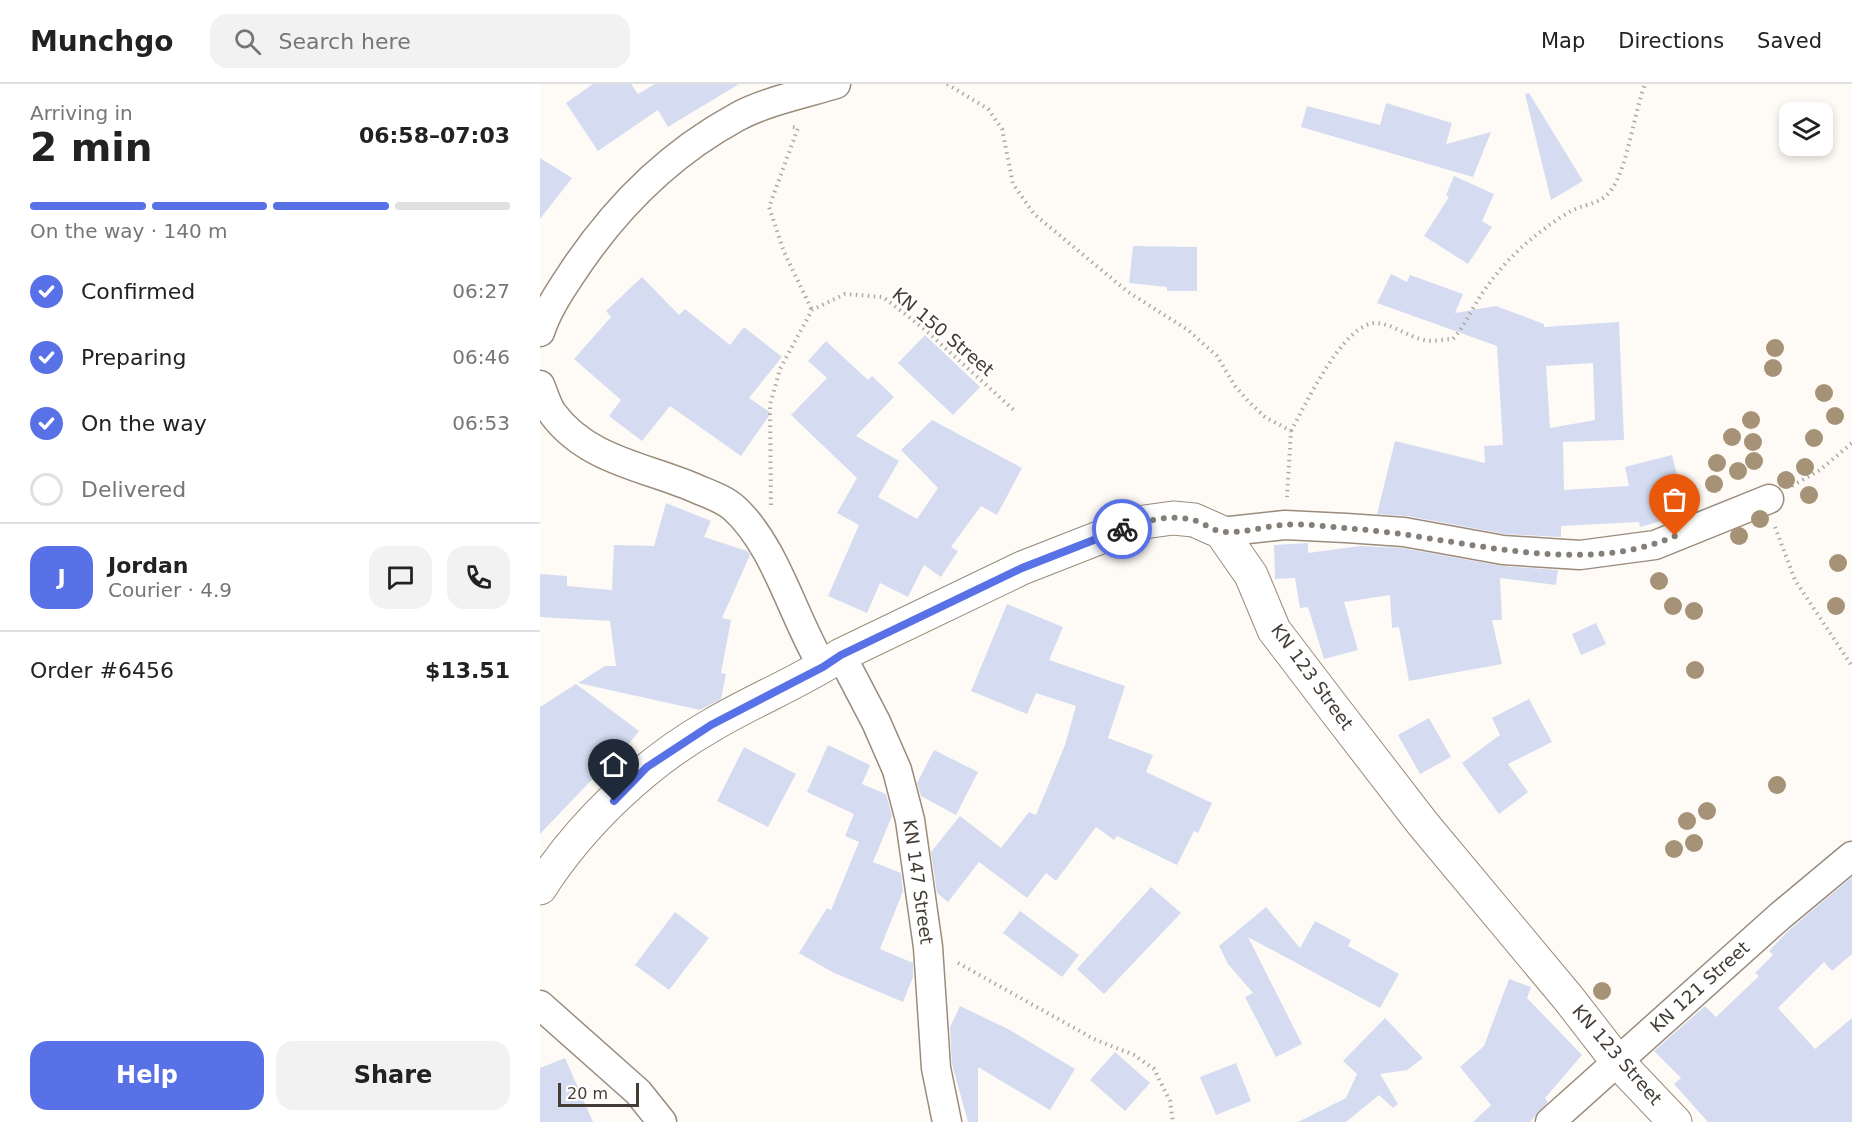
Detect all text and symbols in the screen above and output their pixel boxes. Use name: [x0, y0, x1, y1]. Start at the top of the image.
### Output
search box: [210, 14, 630, 68]
text: Munchgo: [30, 25, 174, 58]
icon: search: [231, 25, 264, 58]
text: Search here: [279, 29, 411, 54]
text: Map: [1541, 29, 1585, 53]
text: Directions: [1618, 29, 1724, 53]
text: Saved: [1757, 29, 1822, 53]
text: Arriving in: [30, 101, 133, 125]
map controls: [1779, 102, 1833, 156]
button: layers: [1779, 102, 1833, 156]
text: 06:58–07:03: [359, 123, 510, 148]
text: 2 min: [30, 125, 152, 170]
text: On the way · 140 m: [30, 219, 228, 243]
icon: check: [30, 275, 63, 308]
text: Confirmed: [81, 279, 195, 304]
text: 06:27: [452, 279, 510, 303]
street label: KN 150 Street: [888, 283, 998, 380]
icon: check: [30, 341, 63, 374]
text: Preparing: [81, 345, 187, 370]
text: 06:46: [452, 345, 510, 369]
icon: check: [30, 407, 63, 440]
text: On the way: [81, 411, 207, 436]
text: 06:53: [452, 411, 510, 435]
pin: [1649, 474, 1700, 536]
text: Delivered: [81, 477, 186, 502]
icon: bag: [1658, 483, 1691, 516]
courier: [1092, 499, 1152, 559]
icon: bike: [1106, 513, 1139, 546]
button: chat: [369, 546, 432, 609]
button: phone: [447, 546, 510, 609]
text: Jordan: [108, 553, 188, 578]
text: J: [57, 565, 66, 590]
text: Courier · 4.9: [108, 578, 232, 602]
street label: KN 123 Street: [1267, 620, 1358, 734]
text: Order #6456: [30, 658, 174, 683]
text: $13.51: [425, 658, 510, 683]
pin: [588, 739, 639, 801]
icon: home: [597, 748, 630, 781]
street label: KN 147 Street: [899, 818, 938, 946]
street label: KN 121 Street: [1646, 937, 1753, 1037]
street label: KN 123 Street: [1568, 1000, 1667, 1109]
button: Help: [30, 1041, 264, 1110]
button: Share: [276, 1041, 510, 1110]
scale bar: [558, 1080, 639, 1108]
text: 20 m: [567, 1084, 608, 1103]

